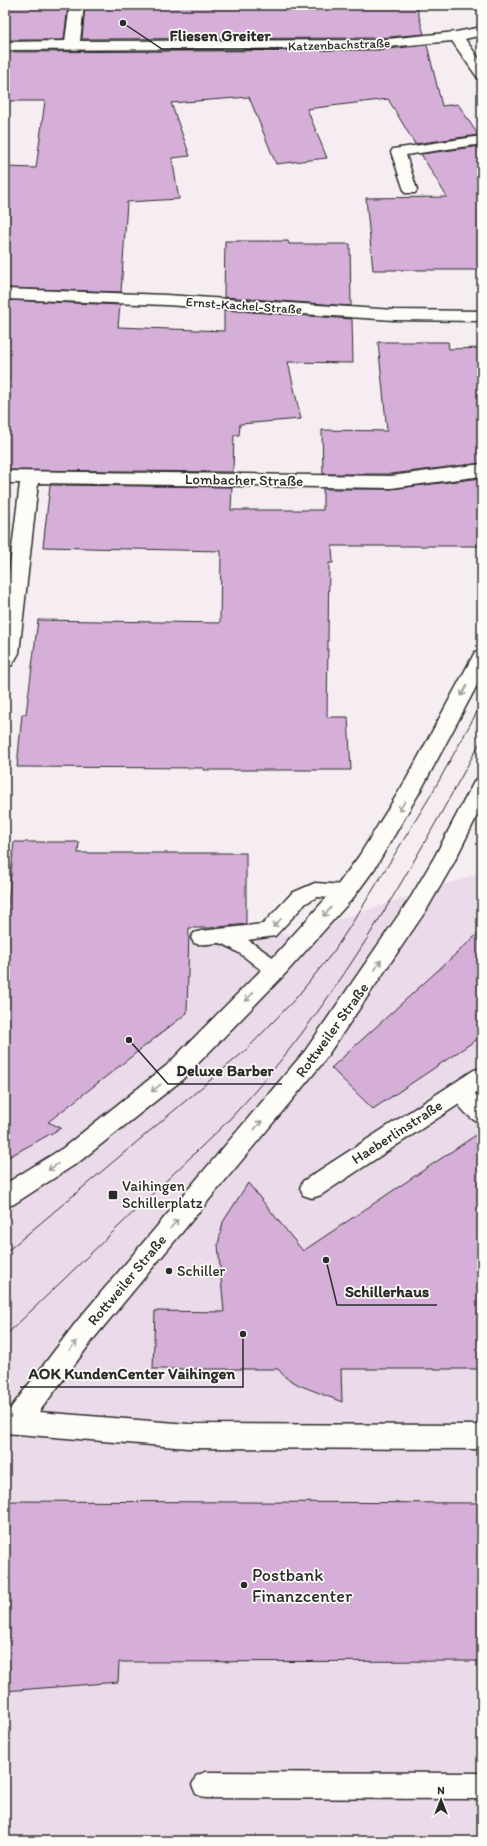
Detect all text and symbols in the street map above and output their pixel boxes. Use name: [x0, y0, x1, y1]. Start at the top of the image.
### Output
callout: Fliesen Greiter: [162, 21, 279, 49]
text: Fliesen Greiter: [169, 26, 271, 45]
street label: Katzenbachstraße: [288, 35, 390, 54]
street label: Ernst-Kachel-Straße: [185, 294, 303, 317]
street label: Lombacher Straße: [185, 470, 303, 490]
one-way arrow: [460, 685, 467, 697]
one-way arrow: [397, 800, 405, 812]
one-way arrow: [323, 906, 332, 916]
one-way arrow: [272, 918, 282, 927]
one-way arrow: [374, 960, 382, 971]
street label: Rottweiler Straße: [292, 979, 372, 1081]
one-way arrow: [244, 992, 254, 1002]
callout: Deluxe Barber: [168, 1056, 282, 1084]
text: Deluxe Barber: [176, 1061, 275, 1080]
one-way arrow: [150, 1083, 161, 1092]
street label: Haeberlinstraße: [348, 1096, 446, 1168]
one-way arrow: [254, 1120, 263, 1130]
one-way arrow: [47, 1163, 59, 1171]
place label: Vaihingen Schillerplatz: [122, 1177, 203, 1212]
marker: Vaihingen Schillerplatz: [107, 1189, 119, 1201]
one-way arrow: [170, 1219, 179, 1230]
street label: Rottweiler Straße: [84, 1231, 170, 1329]
place label: Schiller: [177, 1262, 226, 1280]
marker: Schiller: [164, 1266, 174, 1276]
callout: Schillerhaus: [337, 1277, 437, 1305]
text: Schillerhaus: [345, 1282, 429, 1301]
one-way arrow: [69, 1340, 77, 1351]
callout: AOK KundenCenter Vaihingen: [20, 1359, 243, 1387]
text: AOK KundenCenter Vaihingen: [28, 1364, 236, 1384]
place label: Postbank Finanzcenter: [252, 1564, 353, 1607]
marker: Postbank Finanzcenter: [239, 1580, 249, 1590]
north arrow: [421, 1780, 461, 1820]
text: N: [437, 1784, 445, 1797]

